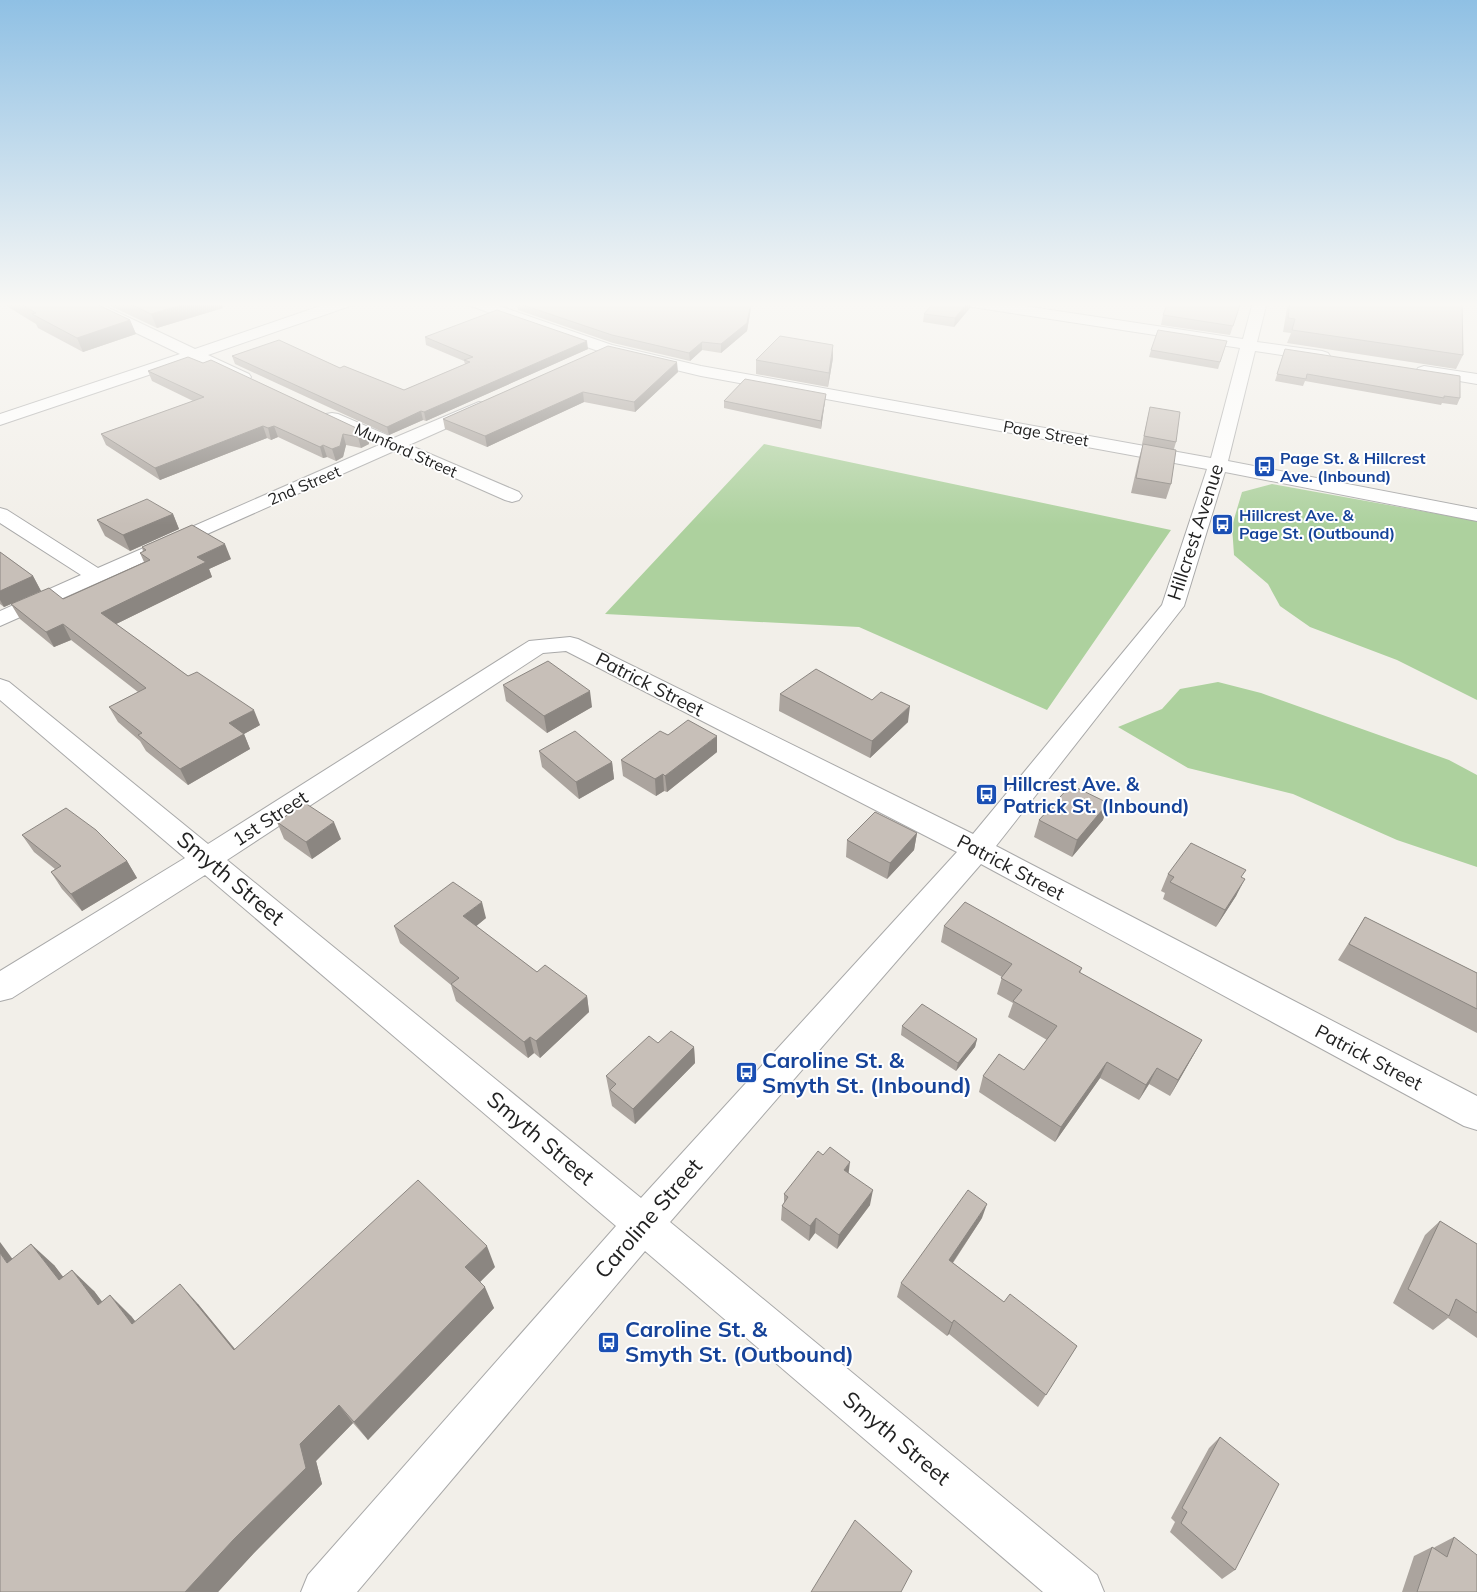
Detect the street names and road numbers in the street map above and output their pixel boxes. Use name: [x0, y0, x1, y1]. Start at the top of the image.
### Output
street label: Page Street: [1002, 416, 1091, 450]
street label: Munford Street: [352, 418, 461, 482]
street label: 2nd Street: [265, 461, 344, 509]
street label: Hillcrest Avenue: [1162, 461, 1228, 603]
street label: Patrick Street: [592, 647, 708, 722]
street label: 1st Street: [228, 785, 312, 851]
street label: Smyth Street: [171, 825, 291, 931]
street label: Patrick Street: [953, 829, 1069, 905]
street label: Patrick Street: [1311, 1019, 1427, 1095]
street label: Smyth Street: [481, 1085, 601, 1191]
street label: Caroline Street: [588, 1152, 708, 1284]
street label: Smyth Street: [837, 1385, 957, 1491]

